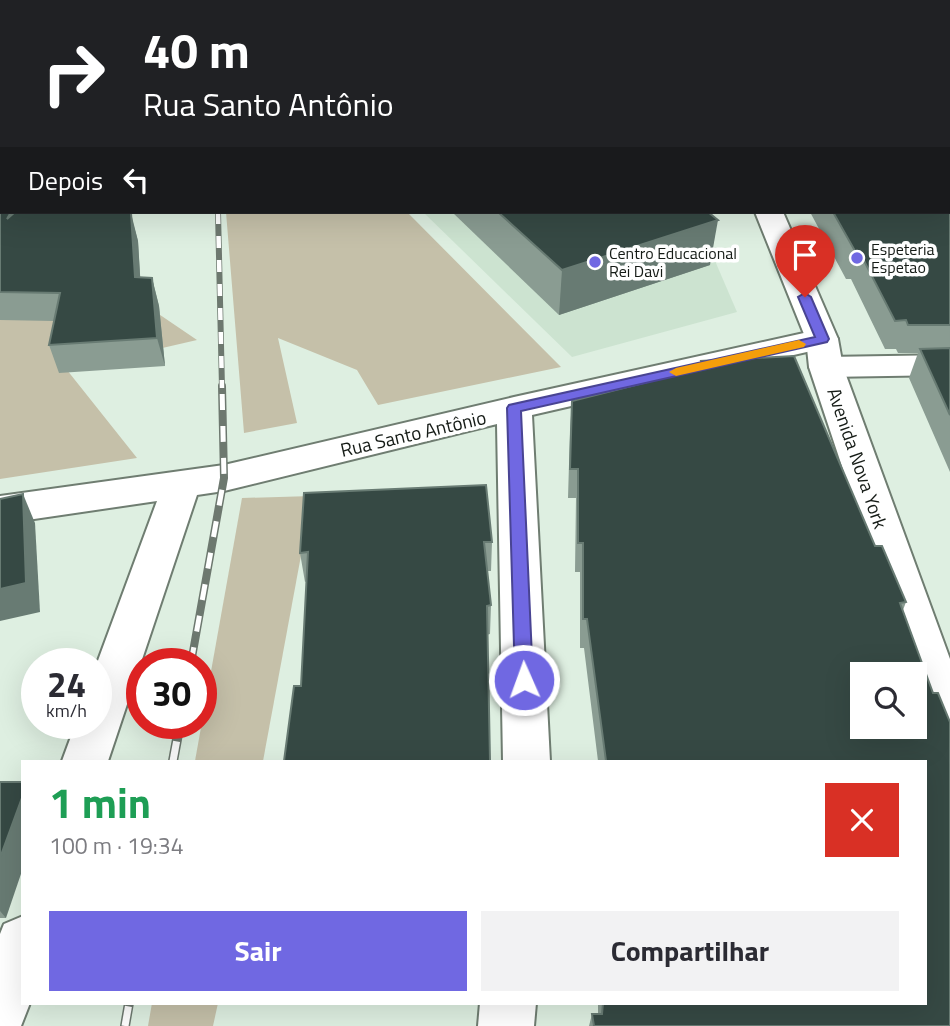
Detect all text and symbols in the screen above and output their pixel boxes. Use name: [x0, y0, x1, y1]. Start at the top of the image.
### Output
text: 40 m: [143, 12, 250, 87]
icon: right: [28, 28, 119, 119]
text: Rua Santo Antônio: [143, 80, 394, 128]
text: Depois: [28, 161, 103, 200]
icon: left: [117, 161, 155, 199]
pin: [775, 225, 835, 297]
icon: arrive: [786, 236, 824, 274]
place label: Espeteria Espetao: [871, 237, 935, 279]
place label: Centro Educacional Rei Davi: [609, 241, 737, 283]
marker: Espeteria Espetao: [849, 250, 865, 266]
marker: Centro Educacional Rei Davi: [587, 254, 603, 270]
street label: Avenida Nova York: [820, 384, 896, 532]
street label: Rua Santo Antônio: [337, 402, 489, 464]
position arrow: [487, 643, 561, 717]
speed limit sign: 30: [126, 648, 217, 739]
text: 24: [47, 657, 86, 711]
map controls: [850, 662, 927, 739]
button: search: [850, 662, 927, 739]
text: km/h: [46, 697, 87, 724]
text: 1 min: [49, 770, 151, 834]
button: close: [825, 783, 899, 857]
text: 100 m · 19:34: [49, 828, 184, 863]
button: Sair: [49, 911, 467, 991]
button: Compartilhar: [481, 911, 899, 991]

